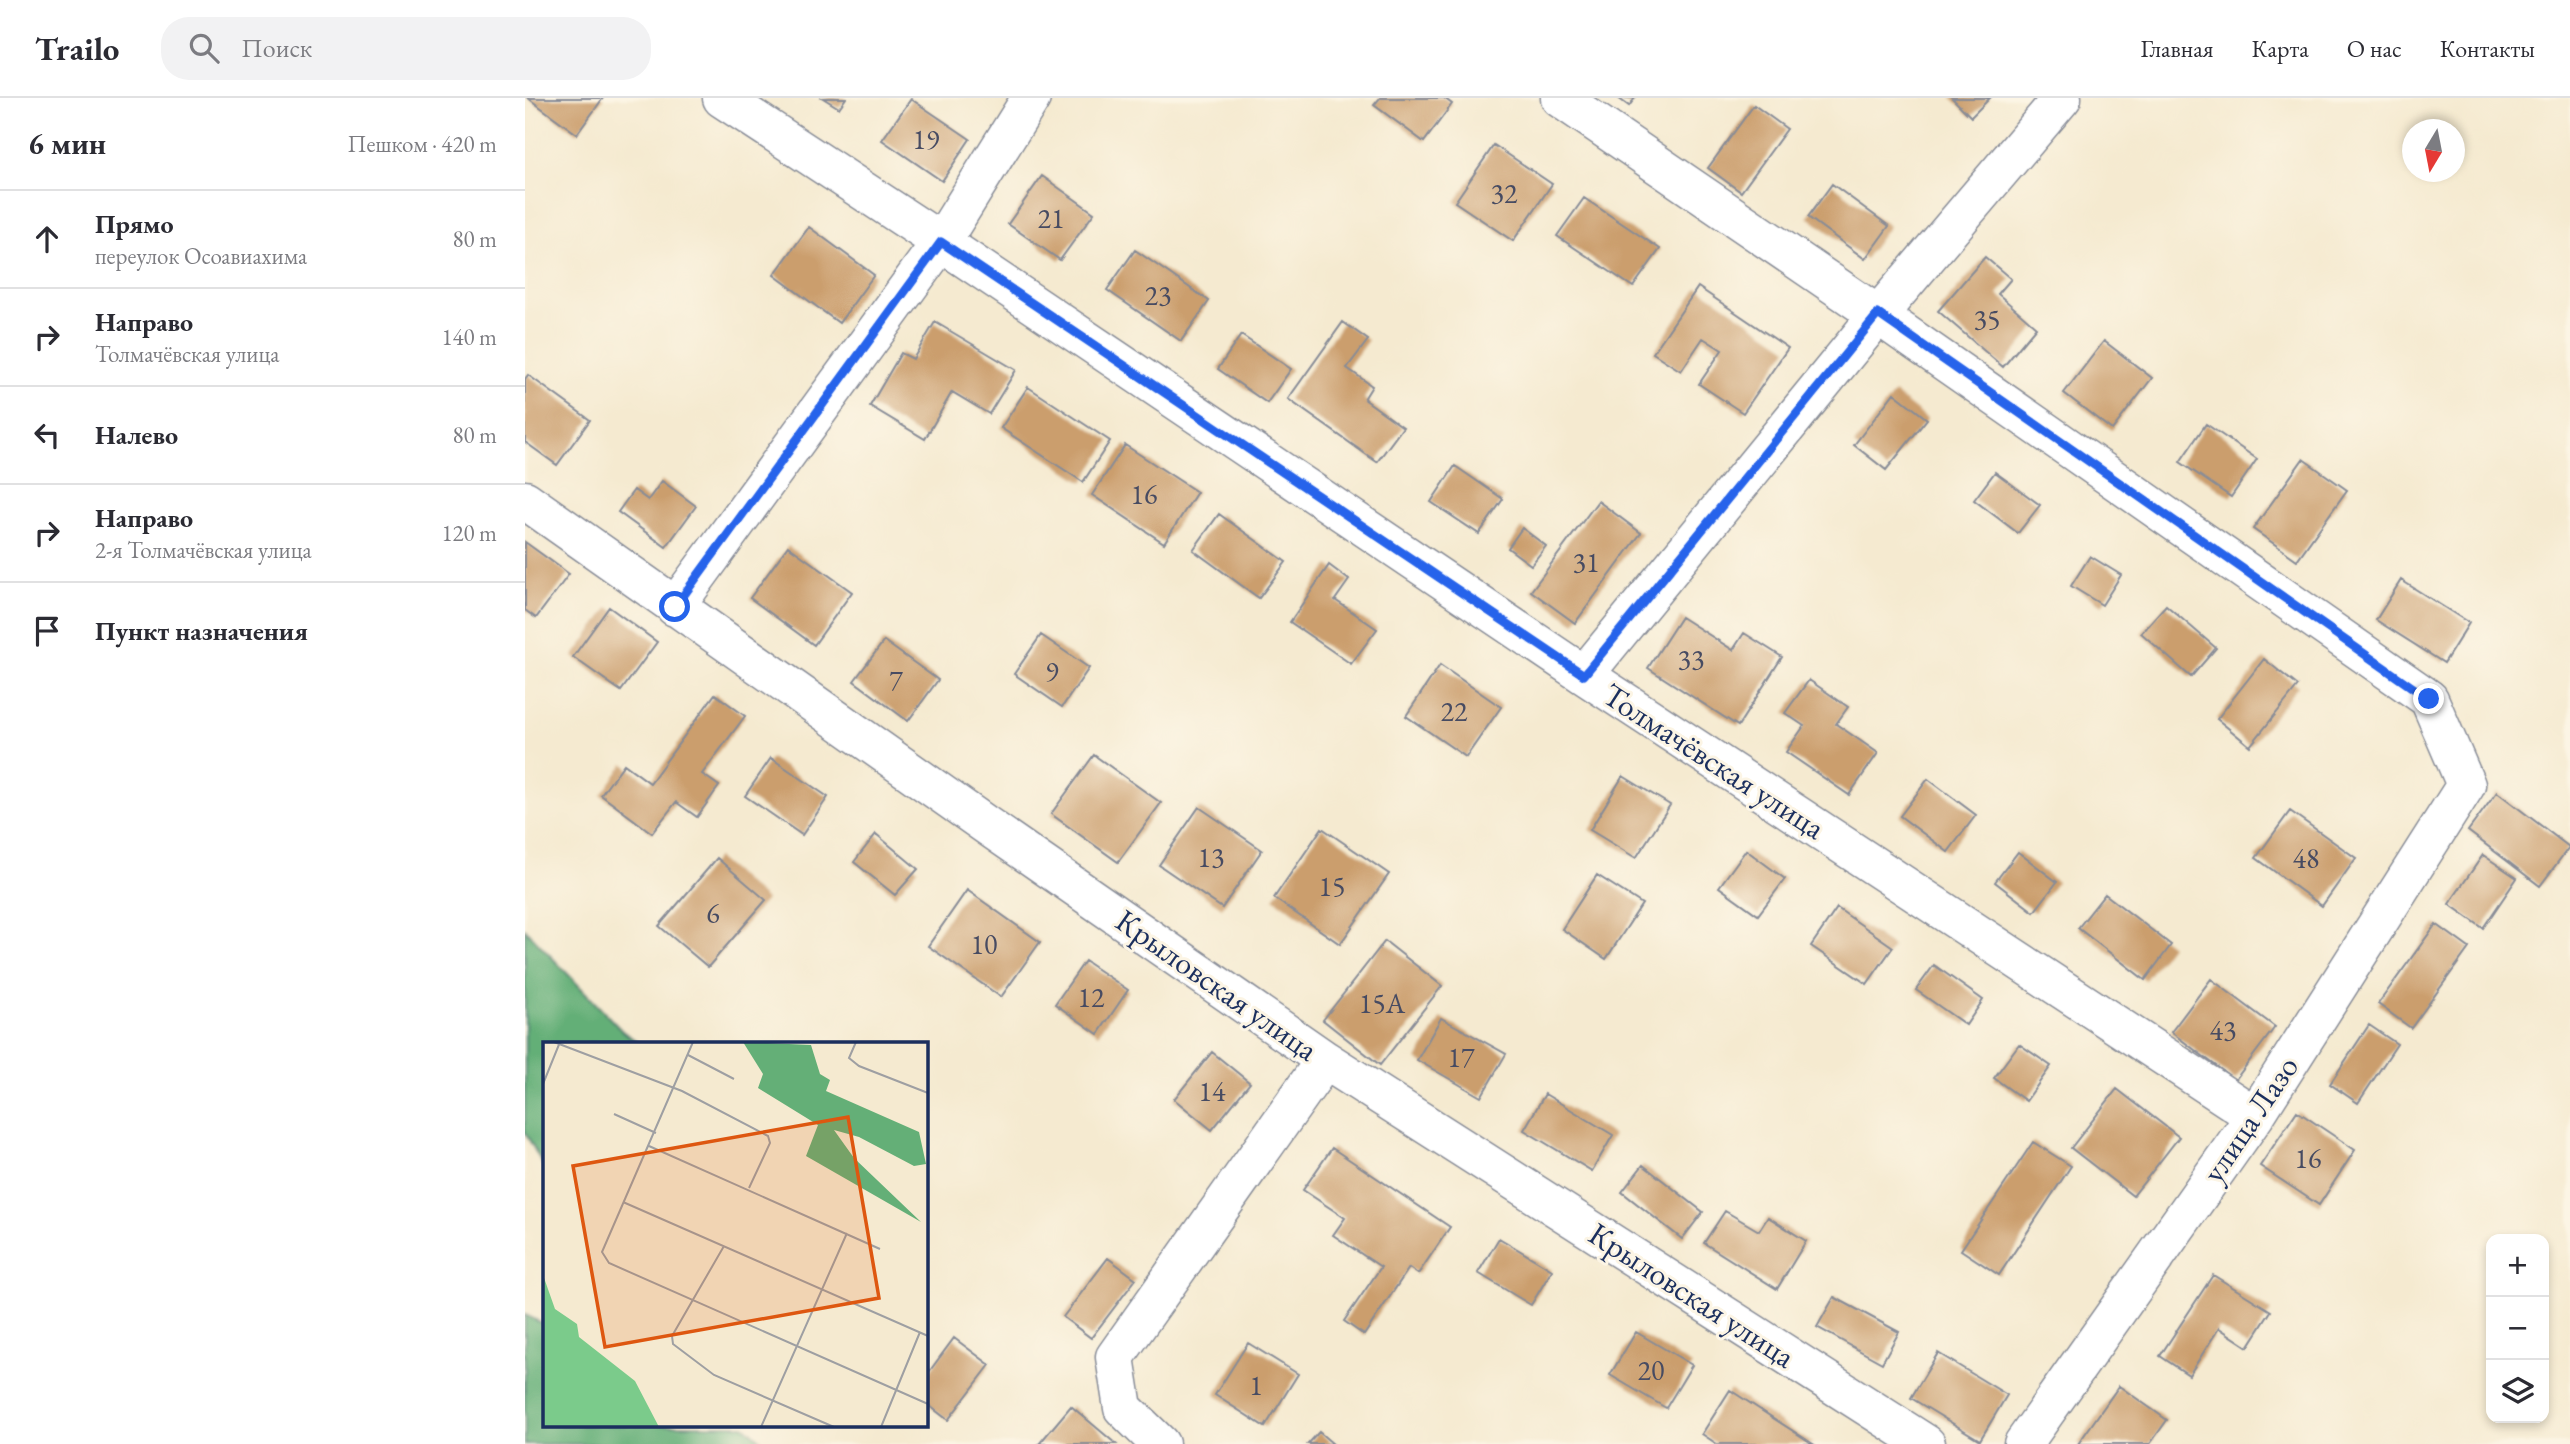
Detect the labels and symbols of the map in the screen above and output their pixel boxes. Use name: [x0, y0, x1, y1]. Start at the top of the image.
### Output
north arrow: [2402, 119, 2465, 182]
house number: 19: [913, 121, 939, 157]
house number: 32: [1491, 175, 1518, 211]
house number: 21: [1038, 200, 1064, 236]
house number: 23: [1145, 277, 1171, 313]
house number: 35: [1974, 301, 2000, 337]
house number: 16: [1131, 476, 1157, 512]
house number: 31: [1573, 544, 1599, 580]
route start: [659, 591, 690, 622]
house number: 33: [1678, 641, 1704, 677]
house number: 9: [1045, 653, 1059, 689]
house number: 7: [889, 662, 903, 698]
street label: Толмачёвская улица: [1595, 674, 1833, 849]
route end: [2413, 683, 2444, 714]
house number: 22: [1441, 693, 1468, 729]
house number: 13: [1198, 839, 1224, 875]
house number: 48: [2293, 840, 2319, 876]
house number: 15: [1319, 868, 1345, 904]
house number: 6: [706, 895, 720, 931]
street label: Крыловская улица: [1108, 900, 1327, 1070]
house number: 10: [971, 926, 997, 962]
house number: 12: [1078, 979, 1105, 1015]
house number: 15А: [1359, 985, 1406, 1021]
house number: 43: [2210, 1012, 2236, 1048]
house number: 17: [1448, 1039, 1475, 1075]
inset map: [543, 1042, 927, 1426]
street label: улица Лазо: [2192, 1047, 2308, 1191]
house number: 14: [1199, 1073, 1226, 1109]
house number: 16: [2295, 1140, 2321, 1176]
street label: Крыловская улица: [1581, 1213, 1803, 1377]
house number: 20: [1638, 1352, 1664, 1388]
house number: 1: [1249, 1367, 1263, 1403]

